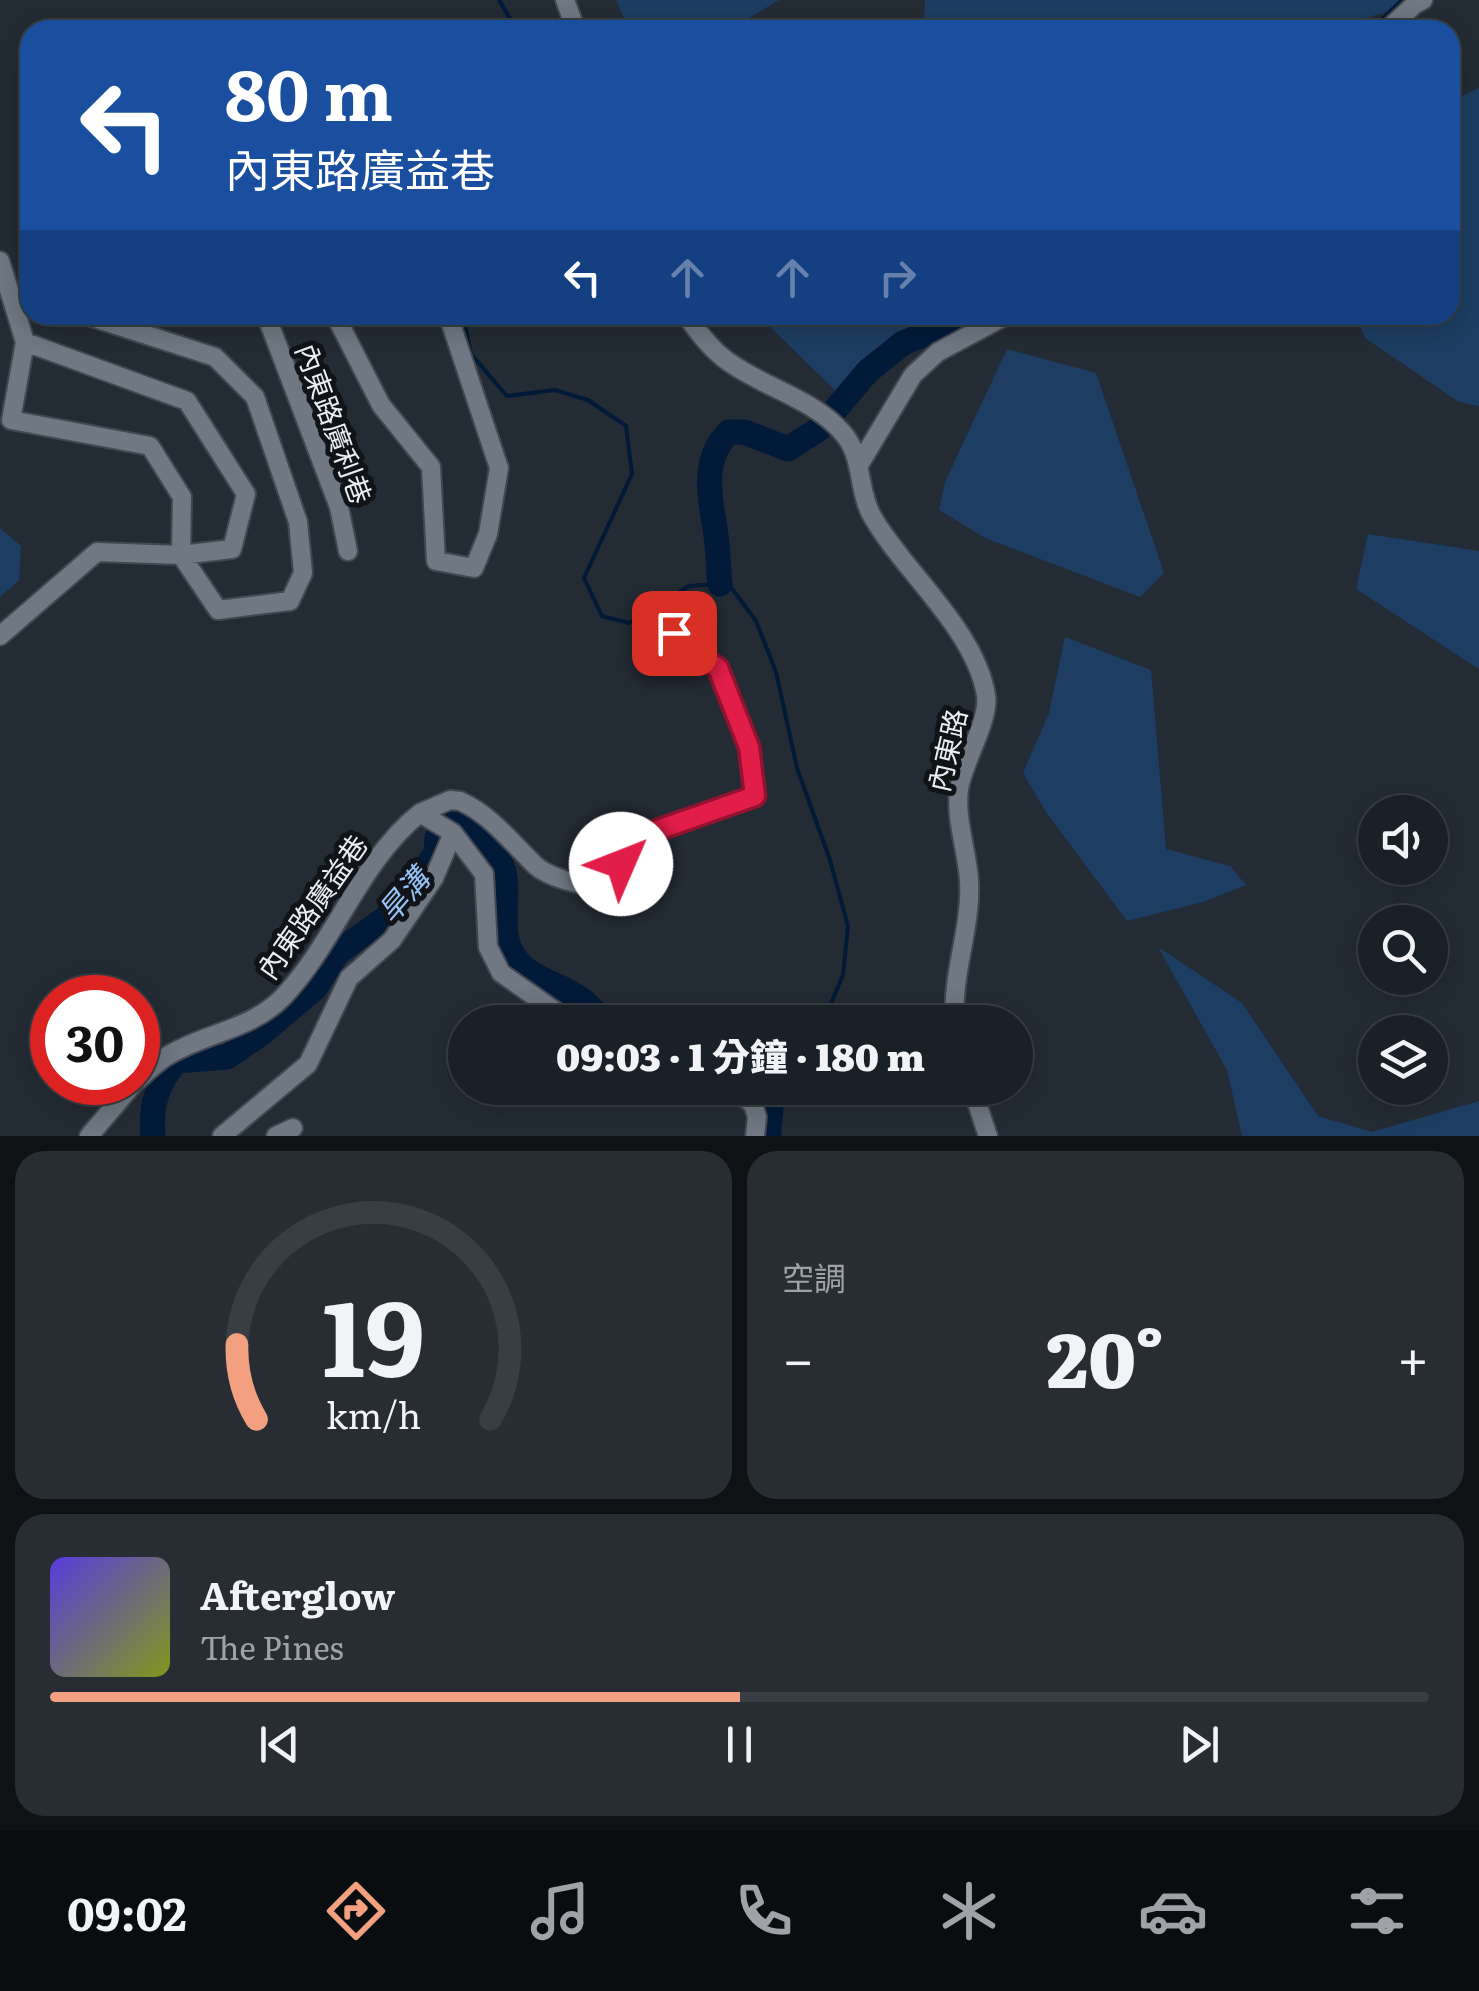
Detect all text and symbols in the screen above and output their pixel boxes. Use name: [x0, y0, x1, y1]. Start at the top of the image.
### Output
text: 80 m: [225, 39, 393, 143]
icon: left: [60, 60, 190, 190]
text: 內東路廣益巷: [225, 134, 495, 201]
icon: left: [555, 250, 610, 305]
icon: ahead: [660, 250, 715, 305]
icon: ahead: [765, 250, 820, 305]
icon: right: [870, 250, 925, 305]
street label: 內東路廣利巷: [287, 337, 383, 509]
pin: [632, 591, 717, 676]
icon: arrive: [647, 606, 702, 661]
street label: 內東路: [916, 704, 976, 796]
map controls: [1358, 795, 1448, 1105]
button: sound: [1358, 795, 1448, 885]
position arrow: [569, 812, 673, 916]
street label: 內東路廣益巷: [246, 825, 376, 987]
water label: 旱溝: [366, 854, 441, 931]
button: search: [1358, 905, 1448, 995]
speed limit sign: 30: [30, 975, 160, 1105]
button: layers: [1358, 1015, 1448, 1105]
text: 09:03 · 1 分鐘 · 180 m: [556, 1026, 925, 1083]
text: 空調: [782, 1252, 846, 1300]
text: 19: [322, 1255, 425, 1409]
text: 20°: [1047, 1300, 1164, 1411]
text: −: [782, 1315, 814, 1397]
text: +: [1397, 1315, 1429, 1397]
text: km/h: [326, 1387, 421, 1440]
text: Afterglow: [200, 1565, 395, 1622]
text: The Pines: [200, 1622, 344, 1670]
icon: previous: [252, 1717, 307, 1772]
icon: pause: [712, 1717, 767, 1772]
icon: next: [1172, 1717, 1227, 1772]
icon: directions: [321, 1876, 391, 1946]
icon: music: [525, 1876, 595, 1946]
icon: phone: [729, 1876, 799, 1946]
icon: climate: [934, 1876, 1004, 1946]
icon: car: [1138, 1876, 1208, 1946]
icon: filters: [1342, 1876, 1412, 1946]
text: 09:02: [67, 1878, 187, 1945]

